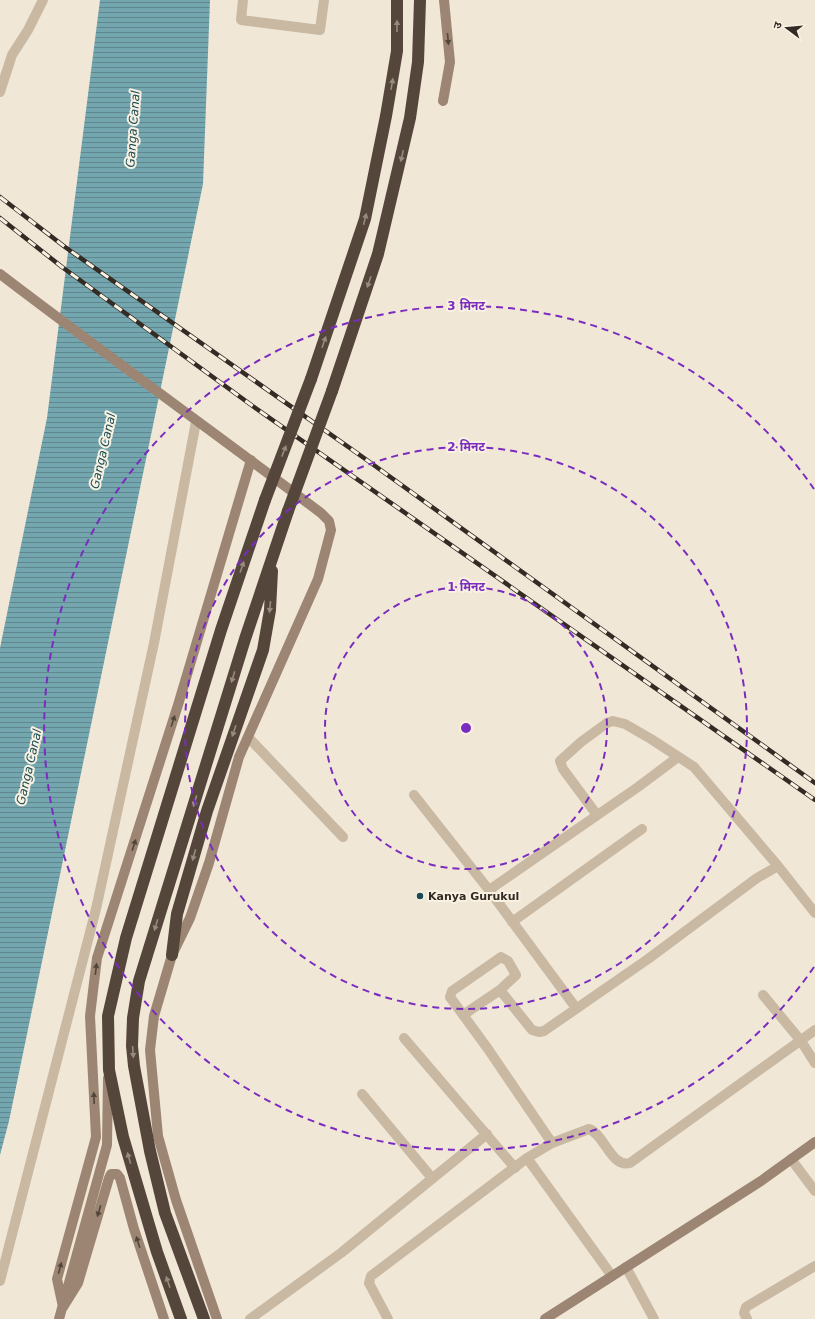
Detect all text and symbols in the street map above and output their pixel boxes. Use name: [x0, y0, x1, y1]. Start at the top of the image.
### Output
north arrow: [767, 8, 807, 48]
one-way arrow: [394, 19, 400, 32]
text: उ: [771, 20, 785, 30]
one-way arrow: [444, 33, 451, 45]
one-way arrow: [389, 77, 395, 90]
water label: Ganga Canal: [123, 89, 143, 168]
one-way arrow: [398, 150, 404, 163]
one-way arrow: [362, 213, 368, 225]
one-way arrow: [365, 276, 371, 288]
text: 3 मिनट: [447, 298, 485, 313]
one-way arrow: [321, 336, 327, 348]
water label: Ganga Canal: [88, 411, 119, 490]
text: 2 मिनट: [447, 439, 485, 454]
one-way arrow: [281, 444, 287, 456]
one-way arrow: [240, 561, 246, 573]
text: 1 मिनट: [447, 579, 485, 594]
one-way arrow: [267, 601, 273, 613]
one-way arrow: [230, 671, 236, 683]
one-way arrow: [170, 714, 176, 726]
centre of rings: [459, 721, 473, 735]
one-way arrow: [230, 725, 236, 737]
water label: Ganga Canal: [14, 727, 45, 806]
one-way arrow: [192, 795, 198, 807]
one-way arrow: [131, 838, 137, 850]
one-way arrow: [191, 849, 197, 861]
place label: Kanya Gurukul: [428, 890, 519, 903]
marker: Kanya Gurukul: [415, 891, 425, 901]
one-way arrow: [153, 919, 159, 931]
one-way arrow: [93, 963, 99, 975]
one-way arrow: [129, 1046, 136, 1058]
one-way arrow: [91, 1091, 97, 1104]
one-way arrow: [126, 1152, 132, 1164]
one-way arrow: [96, 1205, 102, 1217]
one-way arrow: [135, 1236, 141, 1248]
one-way arrow: [57, 1262, 63, 1275]
one-way arrow: [164, 1276, 170, 1288]

